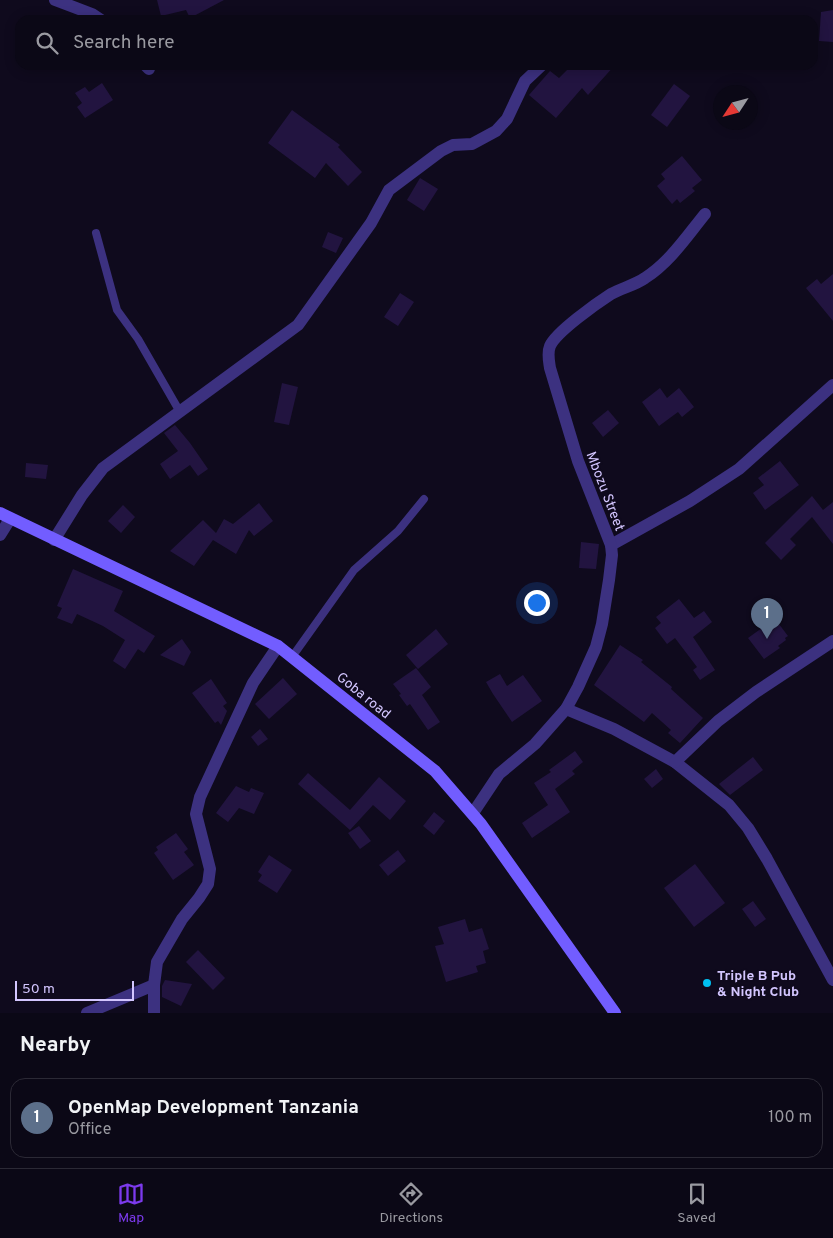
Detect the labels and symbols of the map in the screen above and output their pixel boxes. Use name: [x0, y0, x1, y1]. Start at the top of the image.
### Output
north arrow: [713, 85, 758, 130]
street label: Mbozu Street: [582, 449, 628, 534]
your location: [524, 590, 550, 616]
pin: 1: [751, 598, 783, 639]
street label: Goba road: [333, 669, 394, 723]
place label: Triple B Pub & Night Club: [717, 968, 799, 1001]
marker: Triple B Pub & Night Club: [701, 977, 713, 989]
scale bar: [15, 978, 134, 1001]

